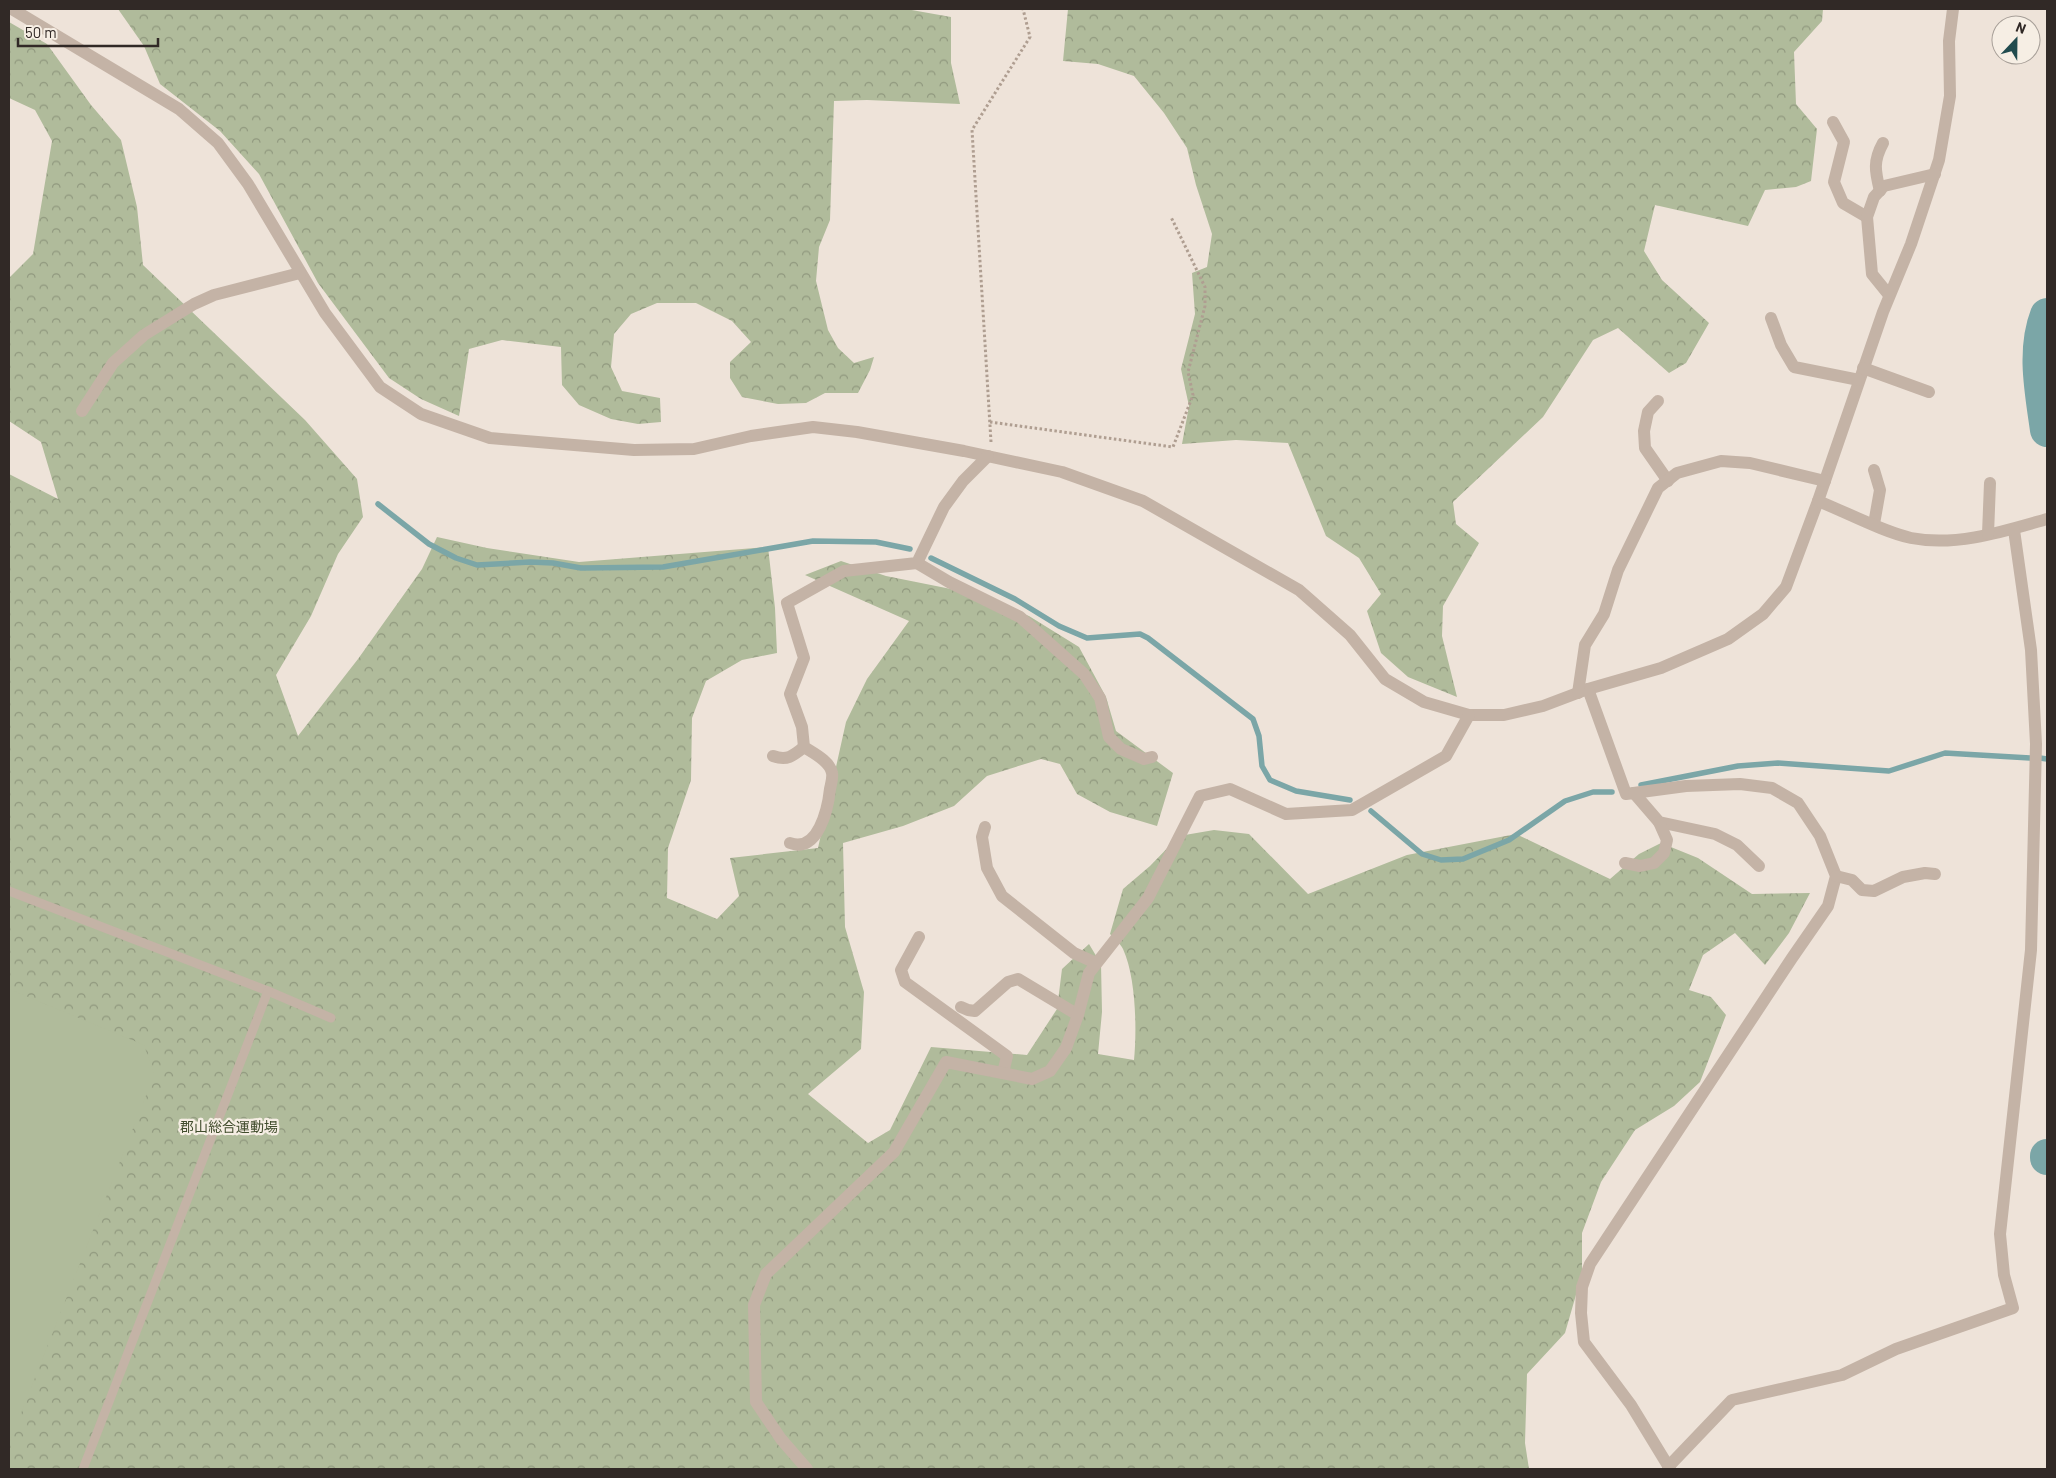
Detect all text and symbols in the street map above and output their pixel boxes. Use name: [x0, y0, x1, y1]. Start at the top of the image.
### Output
scale bar: [18, 15, 158, 47]
north arrow: [1991, 15, 2041, 65]
text: N: [2014, 18, 2029, 37]
text: 50 m: [25, 23, 57, 41]
park label: 郡山総合運動場: [180, 1118, 278, 1135]

